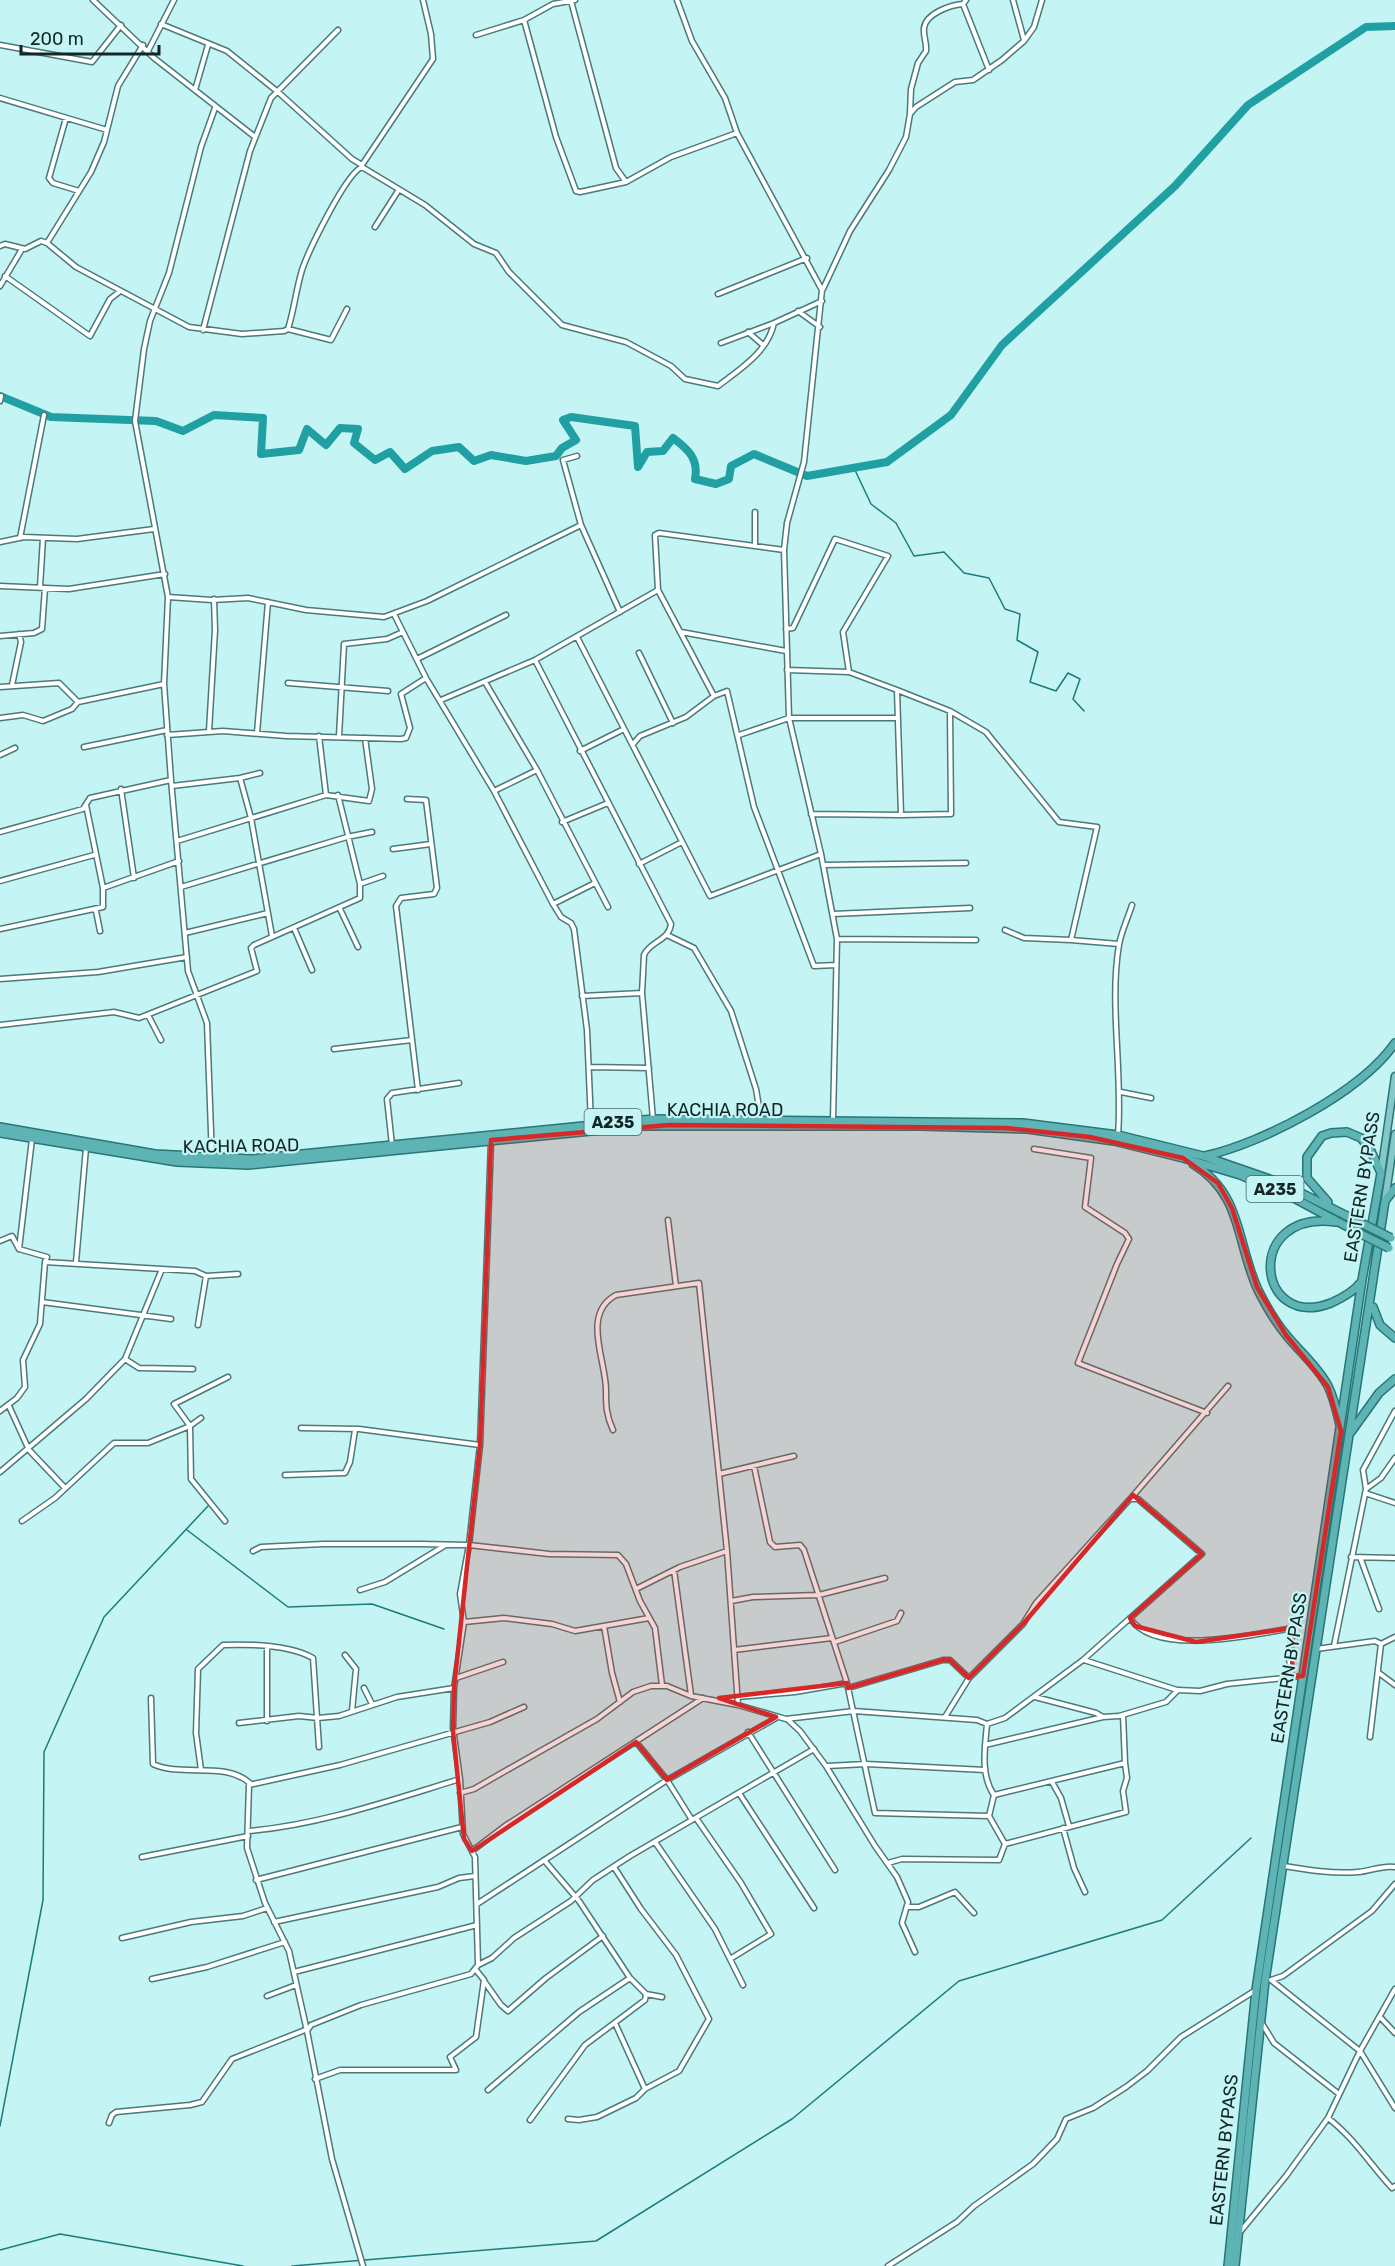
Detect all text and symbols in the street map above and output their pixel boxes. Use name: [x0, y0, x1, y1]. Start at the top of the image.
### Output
scale bar: [21, 18, 159, 56]
text: 200 m: [30, 28, 84, 50]
street label: KACHIA ROAD: [667, 1099, 783, 1121]
road number: A235: [584, 1109, 642, 1135]
street label: EASTERN BYPASS: [1339, 1110, 1385, 1264]
street label: KACHIA ROAD: [183, 1134, 299, 1158]
road number: A235: [1246, 1176, 1304, 1202]
street label: EASTERN BYPASS: [1266, 1591, 1312, 1745]
street label: EASTERN BYPASS: [1205, 2073, 1243, 2227]

